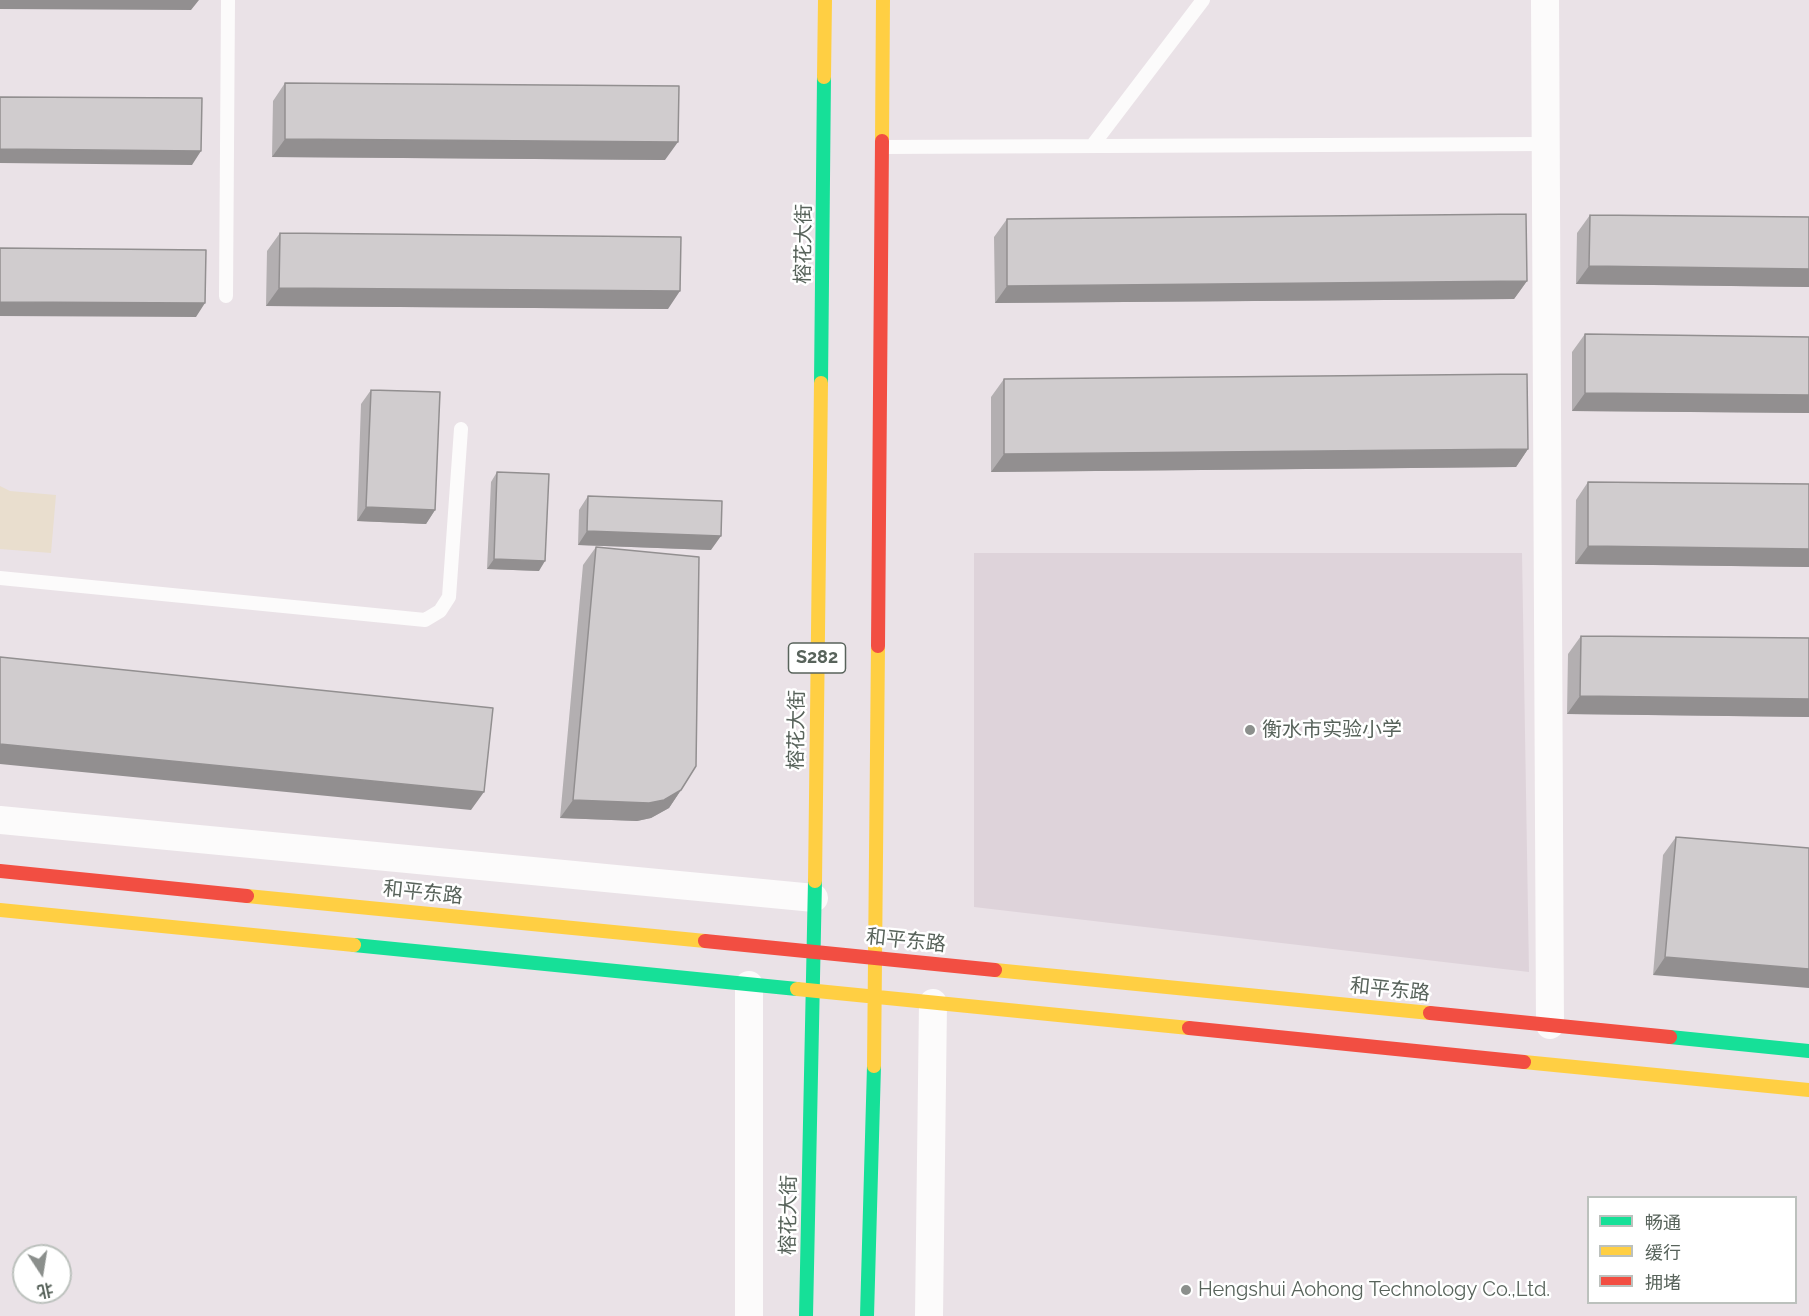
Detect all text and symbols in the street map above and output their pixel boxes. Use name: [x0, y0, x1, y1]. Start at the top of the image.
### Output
street label: 榕花大街: [791, 204, 817, 284]
road number: S282: [788, 643, 846, 673]
street label: 榕花大街: [784, 690, 810, 770]
place label: 衡水市实验小学: [1262, 718, 1402, 742]
marker: 衡水市实验小学: [1243, 723, 1257, 737]
street label: 和平东路: [382, 877, 464, 909]
street label: 和平东路: [865, 925, 947, 957]
street label: 和平东路: [1349, 974, 1431, 1006]
street label: 榕花大街: [776, 1175, 802, 1255]
legend: [1587, 1196, 1797, 1304]
text: 畅通: [1645, 1212, 1681, 1233]
text: 缓行: [1645, 1242, 1681, 1263]
north arrow: [12, 1244, 72, 1304]
text: 拥堵: [1645, 1272, 1681, 1293]
place label: Hengshui Aohong Technology Co.,Ltd.: [1198, 1278, 1550, 1302]
text: 北: [36, 1279, 55, 1301]
marker: Hengshui Aohong Technology Co.,Ltd.: [1179, 1283, 1193, 1297]

